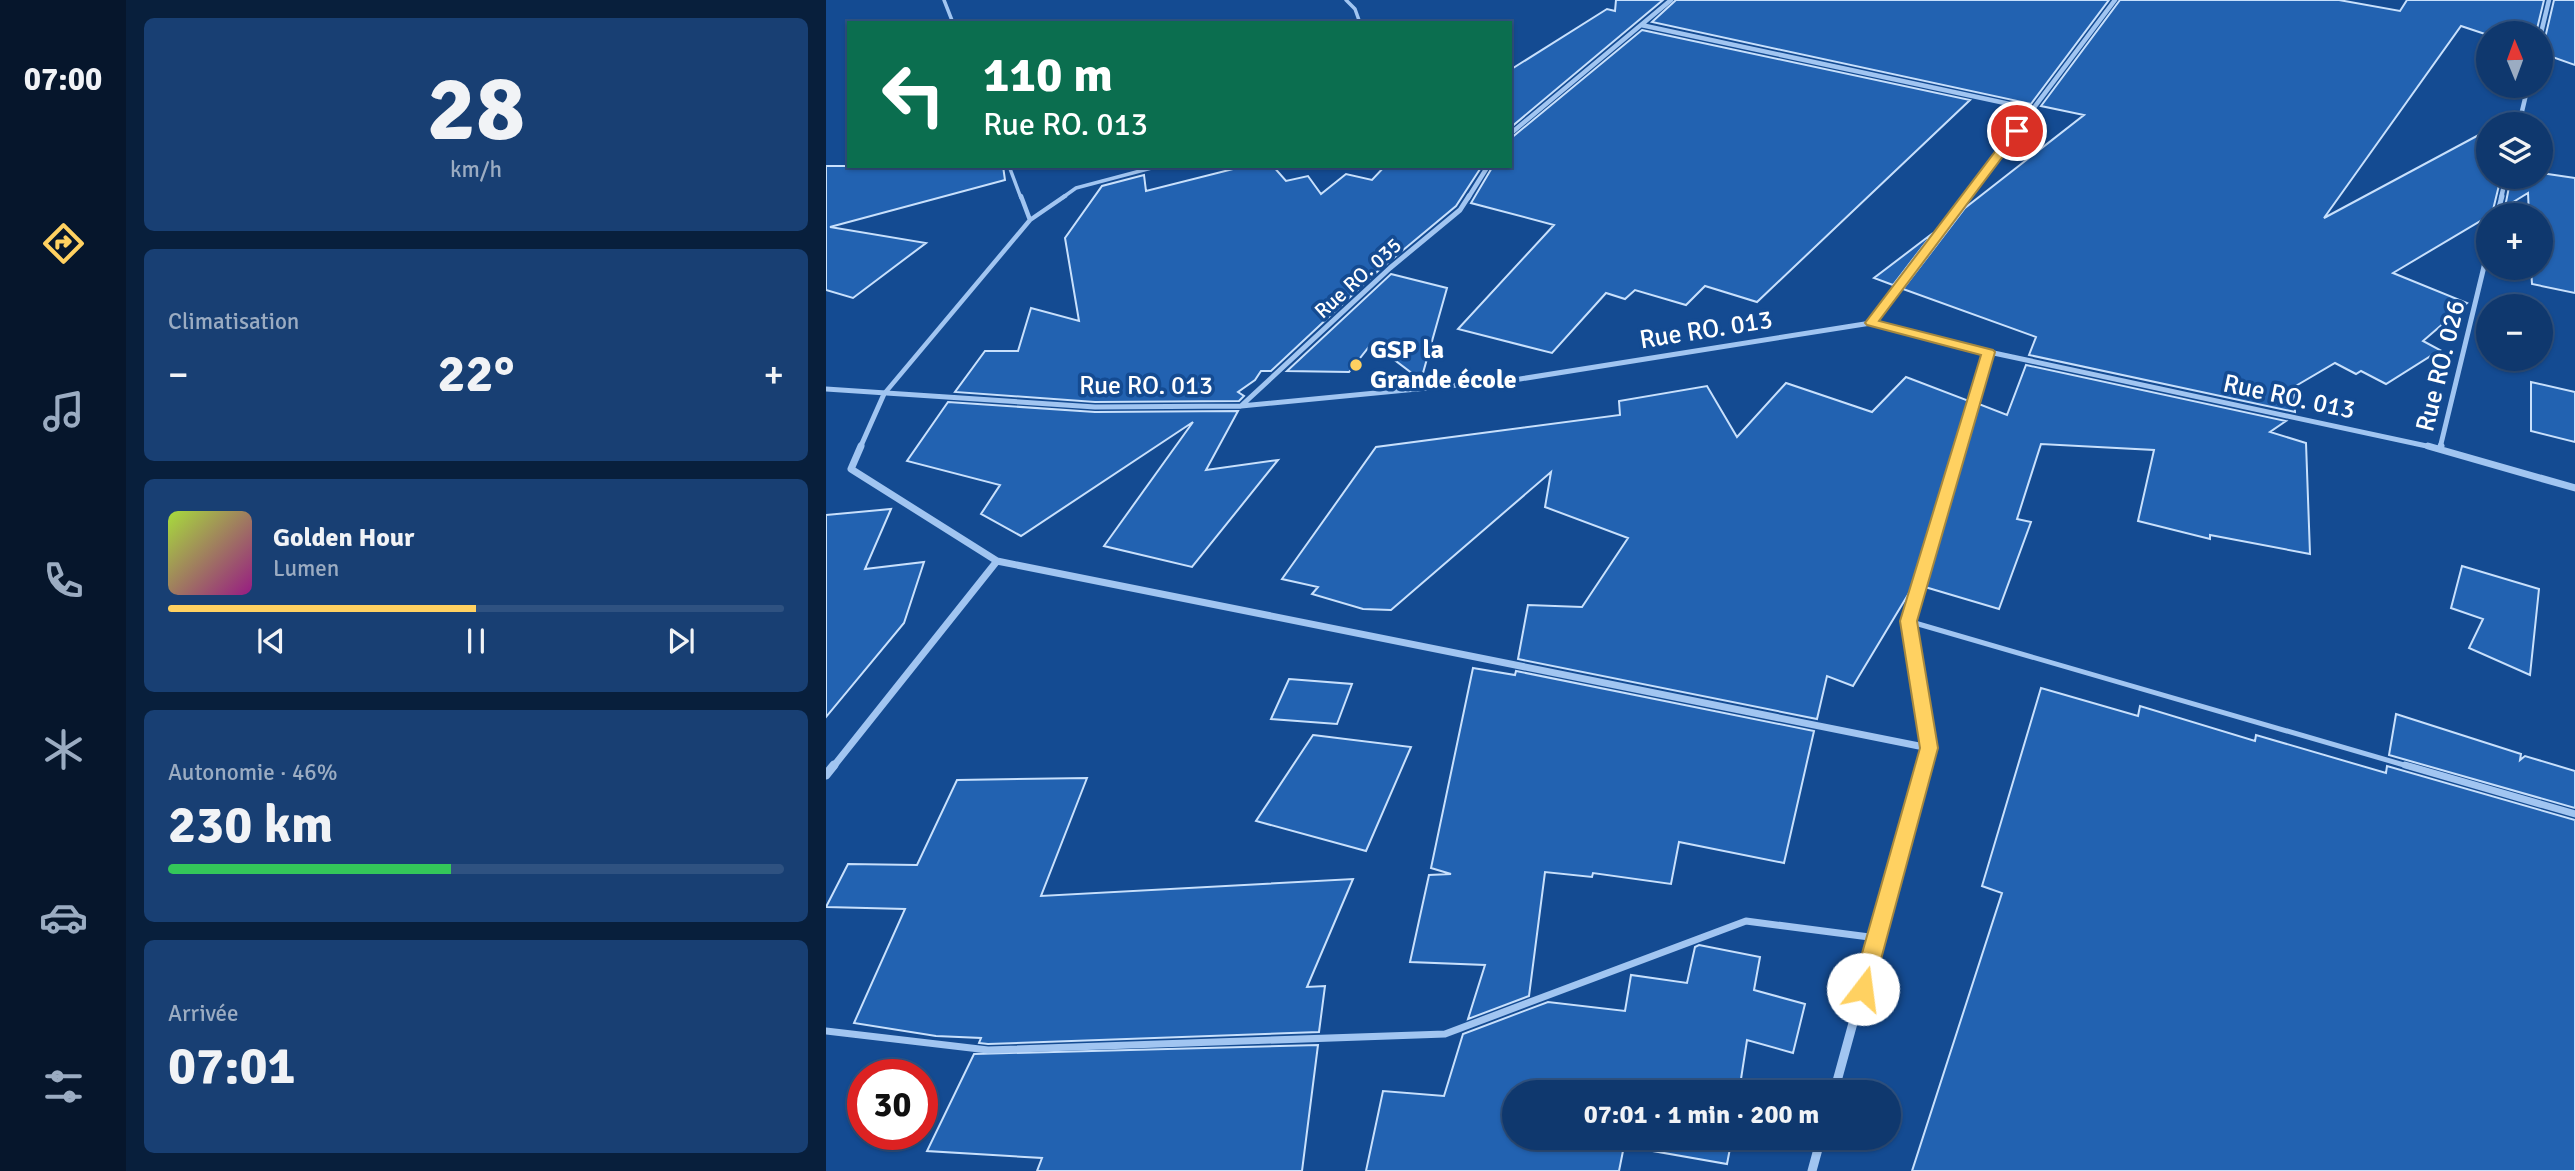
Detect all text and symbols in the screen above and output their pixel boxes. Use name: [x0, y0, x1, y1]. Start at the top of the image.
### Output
north arrow: [2476, 21, 2553, 98]
map controls: [2476, 21, 2553, 371]
text: 110 m: [983, 45, 1113, 105]
icon: left: [868, 49, 959, 140]
text: 28: [427, 53, 525, 166]
text: 07:00: [24, 60, 102, 99]
pin: [1987, 101, 2047, 161]
text: Rue RO. 013: [983, 105, 1148, 144]
icon: arrive: [1998, 112, 2036, 150]
button: layers: [2476, 112, 2553, 189]
text: km/h: [450, 155, 502, 184]
button: +: [2476, 203, 2553, 280]
icon: directions: [39, 219, 88, 268]
street label: Rue RO. 035: [1309, 232, 1407, 324]
button: −: [2476, 294, 2553, 371]
street label: Rue RO. 026: [2409, 297, 2473, 435]
street label: Rue RO. 013: [1637, 304, 1775, 356]
text: Climatisation: [168, 307, 299, 336]
place label: GSP la Grande école: [1370, 334, 1517, 396]
text: 22°: [438, 342, 514, 406]
text: −: [168, 351, 189, 398]
text: +: [763, 351, 784, 398]
marker: GSP la Grande école: [1348, 357, 1364, 373]
street label: Rue RO. 013: [2220, 367, 2358, 427]
street label: Rue RO. 013: [1079, 370, 1213, 402]
icon: music: [39, 387, 88, 436]
text: Golden Hour: [273, 522, 414, 554]
text: Lumen: [273, 554, 339, 583]
icon: phone: [39, 556, 88, 605]
icon: previous: [252, 622, 290, 660]
icon: pause: [457, 622, 495, 660]
icon: next: [662, 622, 700, 660]
icon: climate: [39, 725, 88, 774]
text: Autonomie · 46%: [168, 758, 338, 787]
text: 230 km: [168, 793, 333, 857]
icon: car: [39, 893, 88, 942]
position arrow: [1826, 952, 1900, 1026]
text: Arrivée: [168, 999, 239, 1028]
text: 07:01: [168, 1034, 296, 1098]
speed limit sign: 30: [847, 1059, 938, 1150]
icon: filters: [39, 1062, 88, 1111]
text: 07:01 · 1 min · 200 m: [1584, 1099, 1819, 1131]

